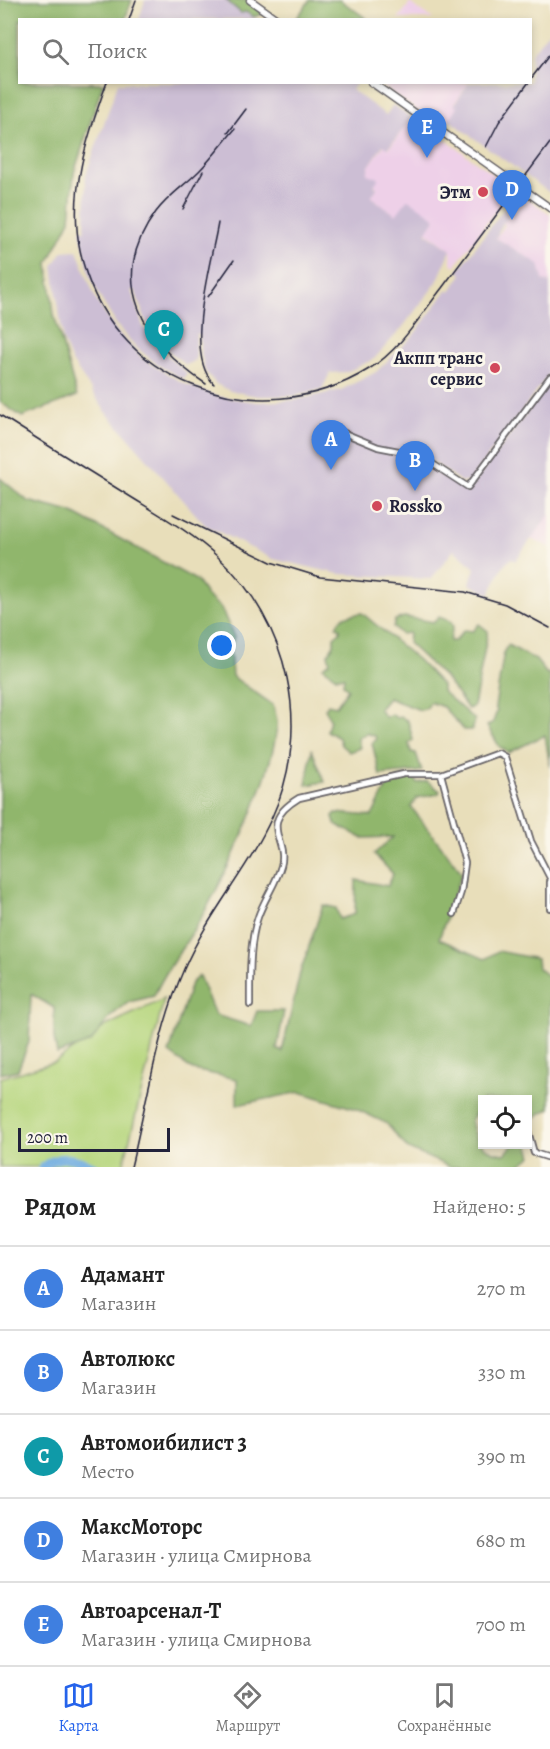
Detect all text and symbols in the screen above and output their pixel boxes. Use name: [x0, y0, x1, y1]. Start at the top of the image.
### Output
search box: [18, 18, 532, 84]
icon: search: [39, 35, 72, 68]
text: Поиск: [87, 36, 147, 66]
pin: E: [408, 108, 446, 158]
pin: D: [492, 170, 532, 220]
place label: Этм: [440, 180, 471, 204]
marker: Этм: [476, 185, 490, 199]
pin: C: [144, 310, 184, 360]
place label: Акпп транс сервис: [393, 346, 483, 391]
marker: Акпп транс сервис: [488, 361, 502, 375]
pin: A: [312, 420, 350, 470]
pin: B: [396, 442, 434, 491]
place label: Rossko: [389, 494, 442, 518]
marker: Rossko: [370, 499, 384, 513]
your location: [207, 631, 236, 660]
map controls: [478, 1095, 532, 1149]
button: locate: [478, 1095, 532, 1149]
scale bar: [18, 1125, 170, 1152]
text: 200 m: [27, 1127, 68, 1149]
text: Рядом: [24, 1189, 96, 1224]
text: Найдено: 5: [432, 1193, 526, 1220]
text: Адамант: [81, 1260, 165, 1290]
text: A: [37, 1275, 50, 1302]
text: 270 m: [477, 1275, 526, 1302]
text: Магазин: [81, 1290, 156, 1317]
text: Автолюкс: [81, 1344, 175, 1374]
text: B: [37, 1359, 50, 1386]
text: 330 m: [478, 1359, 526, 1386]
text: Магазин: [81, 1374, 156, 1401]
text: Автомоибилист 3: [81, 1428, 247, 1458]
text: C: [37, 1443, 50, 1470]
text: 390 m: [477, 1443, 526, 1470]
text: Место: [81, 1458, 134, 1485]
text: МаксМоторс: [81, 1512, 202, 1542]
text: D: [37, 1527, 50, 1554]
text: 680 m: [476, 1527, 526, 1554]
text: Магазин · улица Смирнова: [81, 1542, 312, 1569]
text: Автоарсенал-Т: [81, 1596, 221, 1626]
text: E: [38, 1611, 49, 1638]
text: 700 m: [476, 1611, 526, 1638]
text: Магазин · улица Смирнова: [81, 1626, 312, 1653]
tab: Карта: [58, 1679, 99, 1737]
tab: Маршрут: [216, 1679, 280, 1737]
tab: Сохранённые: [397, 1679, 492, 1737]

